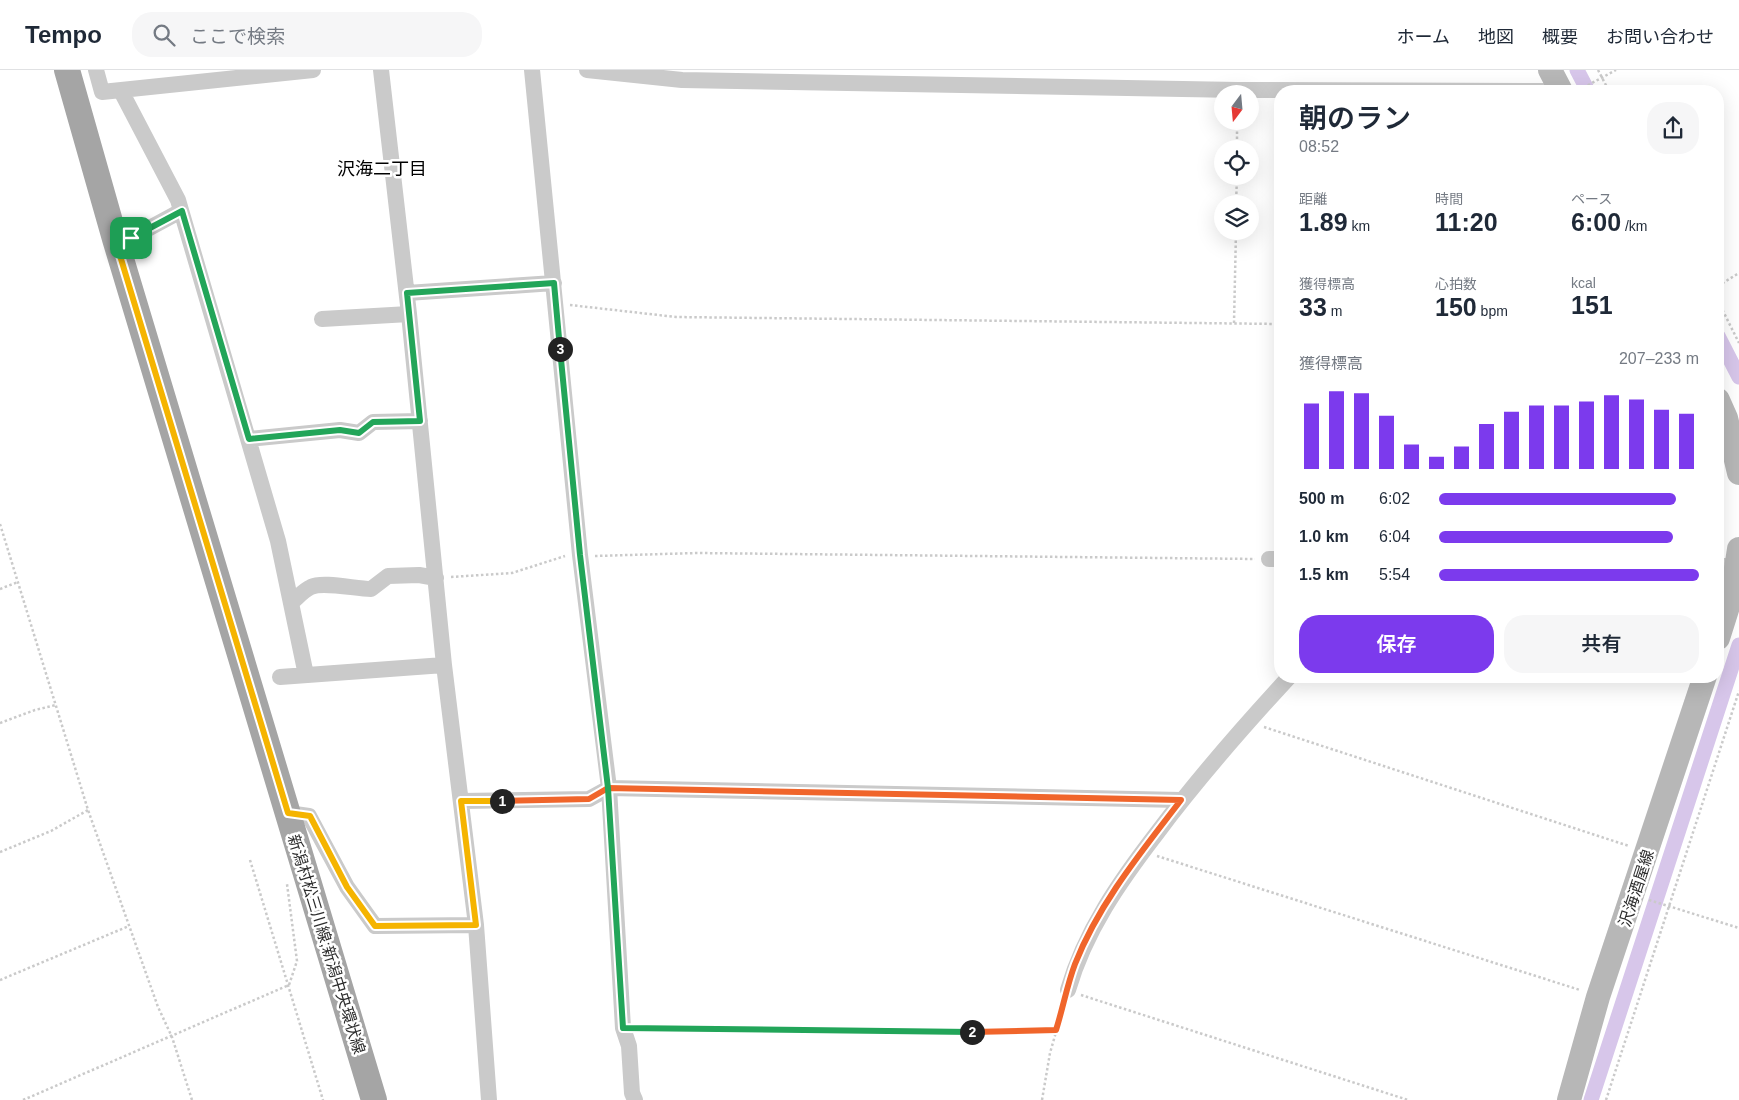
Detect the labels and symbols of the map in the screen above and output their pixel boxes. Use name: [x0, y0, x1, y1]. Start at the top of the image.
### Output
north arrow: [1214, 85, 1259, 130]
district label: 沢海二丁目: [337, 159, 427, 179]
pin: [110, 217, 152, 259]
pin: 3: [548, 336, 572, 362]
pin: 1: [490, 788, 514, 814]
street label: 新潟村松三川線;新潟中央環状線: [285, 832, 368, 1056]
street label: 沢海酒屋線: [1616, 847, 1657, 929]
pin: 2: [960, 1020, 984, 1044]

